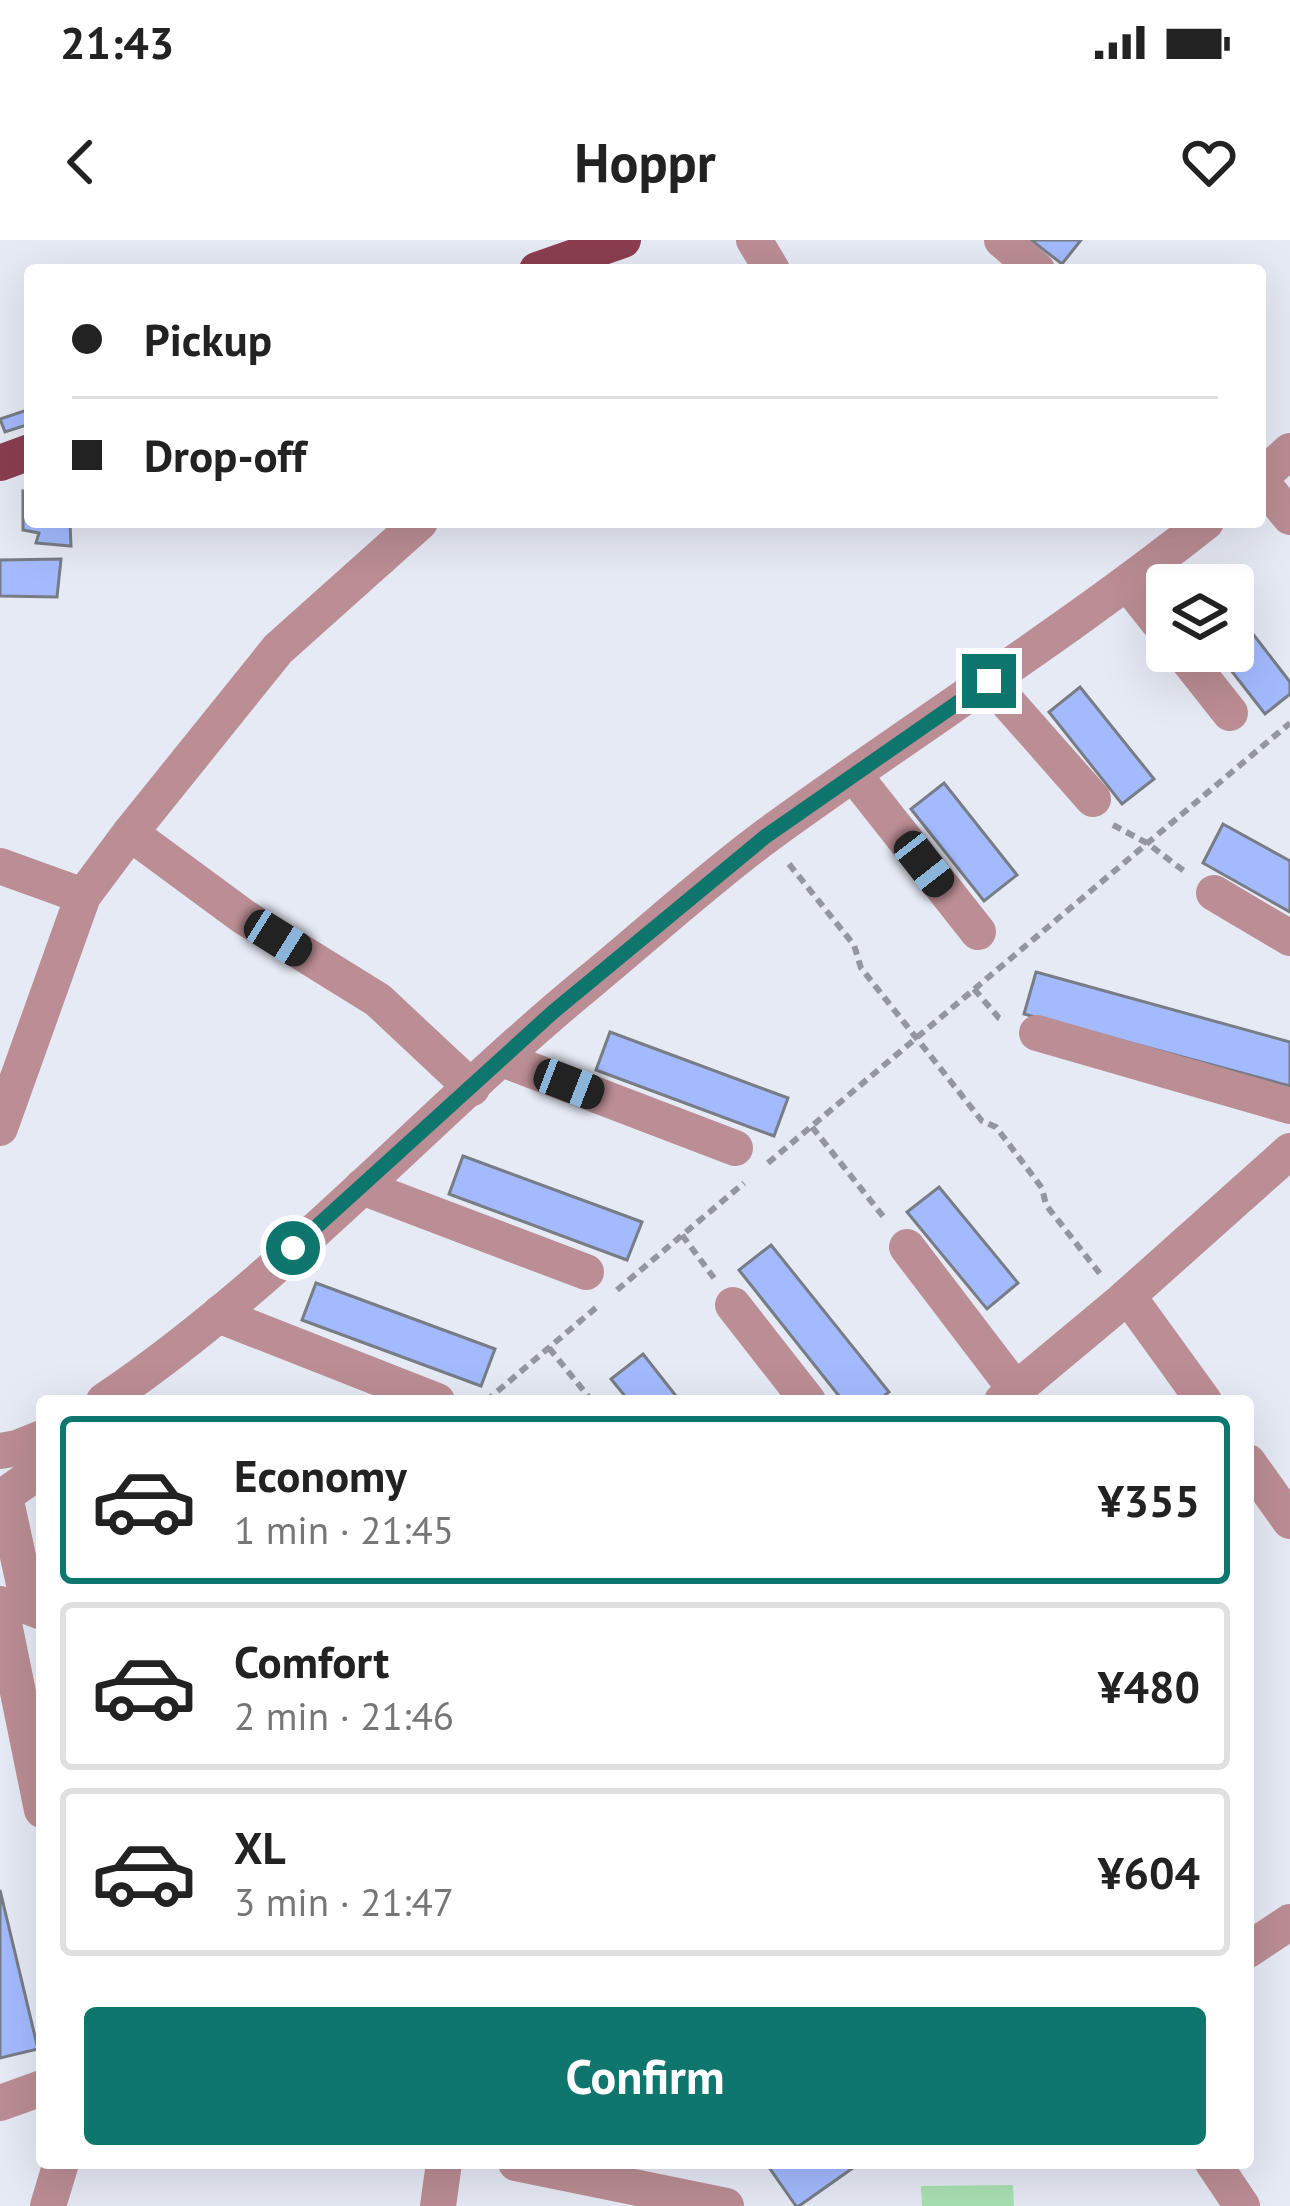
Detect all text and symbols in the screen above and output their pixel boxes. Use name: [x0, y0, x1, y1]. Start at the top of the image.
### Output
text: 21:43: [60, 13, 174, 71]
text: Hoppr: [574, 127, 716, 197]
icon: back: [48, 129, 114, 195]
icon: heart: [1176, 129, 1242, 195]
text: Pickup: [144, 310, 272, 368]
text: Drop-off: [144, 426, 306, 484]
map controls: [1146, 564, 1254, 672]
button: layers: [1146, 564, 1254, 672]
route end: [962, 654, 1016, 708]
car: [888, 825, 960, 903]
car: [238, 904, 318, 972]
car: [529, 1054, 609, 1114]
route start: [266, 1221, 320, 1275]
icon: car: [90, 1446, 198, 1554]
text: Economy: [234, 1446, 407, 1504]
text: ¥355: [1098, 1471, 1200, 1529]
text: 1 min · 21:45: [234, 1504, 454, 1555]
icon: car: [90, 1632, 198, 1740]
text: Comfort: [234, 1632, 389, 1690]
text: ¥480: [1098, 1657, 1200, 1715]
text: 2 min · 21:46: [234, 1690, 454, 1741]
icon: car: [90, 1818, 198, 1926]
text: XL: [234, 1818, 286, 1876]
text: ¥604: [1098, 1843, 1200, 1901]
text: 3 min · 21:47: [234, 1876, 454, 1927]
button: Confirm: [84, 2007, 1206, 2145]

